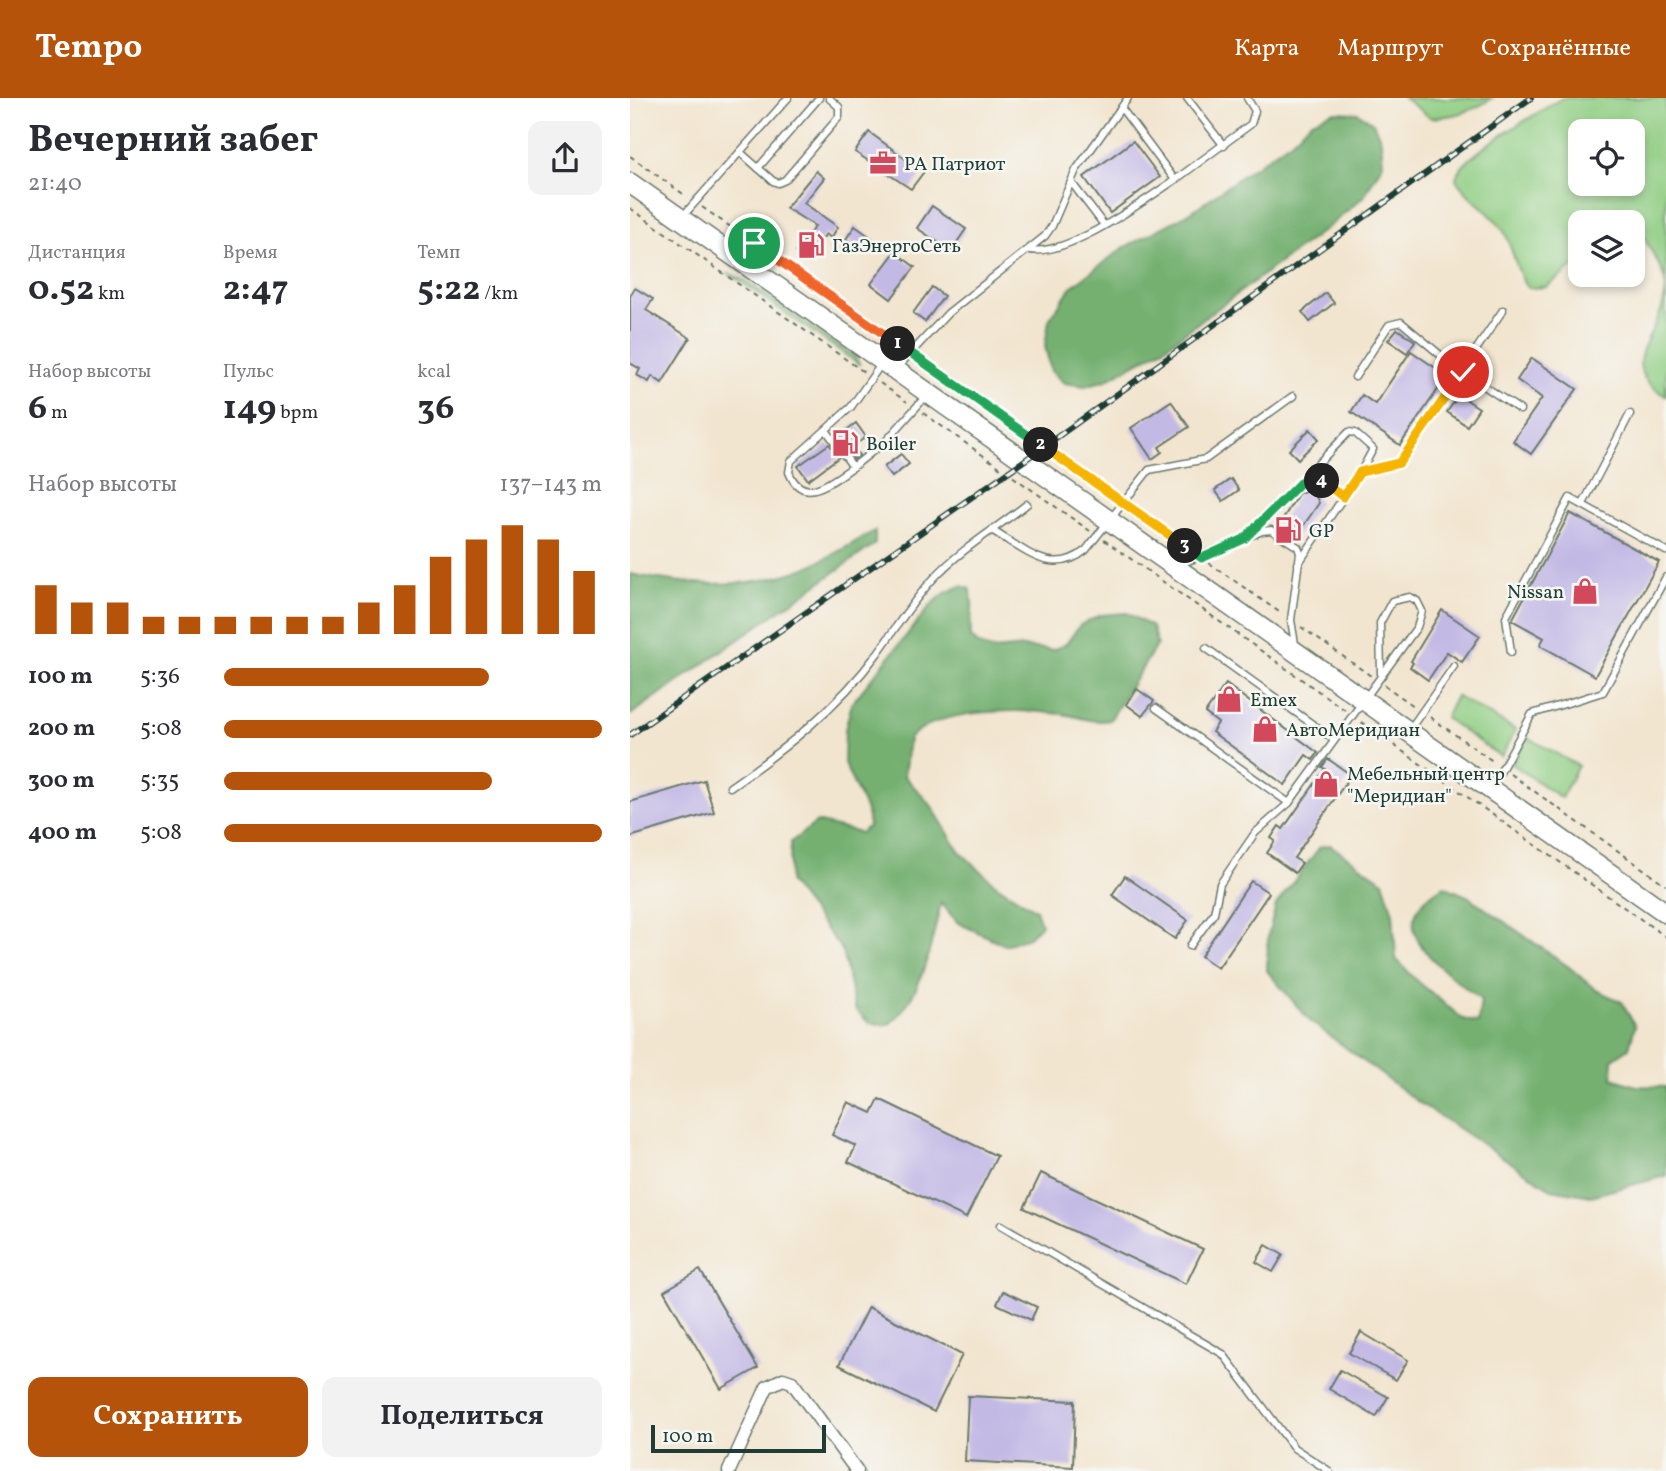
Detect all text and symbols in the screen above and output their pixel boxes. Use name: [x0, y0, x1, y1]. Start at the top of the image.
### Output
text: Tempo: [35, 26, 142, 72]
text: Карта: [1234, 32, 1299, 66]
text: Маршрут: [1337, 32, 1443, 66]
text: Сохранённые: [1481, 32, 1631, 66]
text: Вечерний забег: [28, 115, 318, 168]
map controls: [1568, 119, 1645, 287]
button: locate: [1568, 119, 1645, 196]
button: share: [528, 121, 602, 195]
office icon: РА Патриот: [868, 148, 898, 178]
place label: РА Патриот: [904, 152, 1006, 178]
text: 21:40: [28, 168, 82, 200]
button: layers: [1568, 210, 1645, 287]
pin: [724, 213, 784, 273]
icon: arrive: [735, 224, 773, 262]
fuel station icon: ГазЭнергоСеть: [796, 230, 826, 260]
place label: ГазЭнергоСеть: [832, 234, 961, 260]
text: Дистанция: [28, 240, 126, 266]
text: Время: [223, 240, 277, 266]
text: Темп: [417, 240, 460, 266]
text: 0.52: [28, 266, 94, 314]
text: 2:47: [223, 266, 288, 314]
text: 5:22: [417, 266, 481, 314]
text: km: [94, 281, 125, 307]
text: /km: [481, 281, 518, 307]
pin: 1: [880, 327, 916, 362]
text: 1: [894, 330, 901, 356]
pin: [1433, 342, 1493, 402]
icon: check: [1444, 353, 1482, 391]
text: Набор высоты: [28, 359, 151, 385]
text: Пульс: [223, 359, 274, 385]
text: kcal: [417, 359, 451, 385]
text: 6: [28, 385, 47, 433]
text: 149: [223, 385, 276, 433]
text: 36: [417, 385, 454, 433]
text: m: [47, 400, 68, 426]
text: bpm: [276, 400, 318, 426]
fuel station icon: Boiler: [830, 428, 860, 458]
pin: 2: [1024, 428, 1058, 462]
text: 2: [1036, 431, 1045, 457]
place label: Boiler: [866, 432, 916, 458]
pin: 4: [1304, 464, 1340, 498]
text: 4: [1316, 467, 1327, 493]
text: Набор высоты: [28, 469, 177, 501]
text: 137–143 m: [500, 469, 602, 501]
fuel station icon: GP: [1273, 515, 1303, 545]
place label: GP: [1309, 519, 1334, 545]
pin: 3: [1168, 528, 1202, 564]
text: 3: [1180, 532, 1189, 558]
shop icon: Nissan: [1570, 576, 1600, 606]
place label: Nissan: [1507, 580, 1564, 606]
text: 100 m: [28, 661, 93, 693]
text: 5:36: [140, 661, 180, 693]
shop icon: Emex: [1214, 684, 1244, 714]
place label: Emex: [1250, 688, 1297, 714]
text: 200 m: [28, 713, 95, 745]
text: 5:08: [140, 713, 182, 745]
shop icon: АвтоМеридиан: [1250, 714, 1280, 744]
place label: АвтоМеридиан: [1286, 718, 1420, 744]
place label: Мебельный центр "Меридиан": [1347, 762, 1505, 810]
text: 300 m: [28, 765, 95, 797]
text: 5:35: [140, 765, 179, 797]
shop icon: Мебельный центр "Меридиан": [1311, 769, 1341, 799]
text: 400 m: [28, 817, 97, 849]
text: 5:08: [140, 817, 182, 849]
button: Сохранить: [28, 1377, 308, 1457]
button: Поделиться: [322, 1377, 602, 1457]
scale bar: [651, 1422, 826, 1454]
text: 100 m: [662, 1424, 713, 1450]

